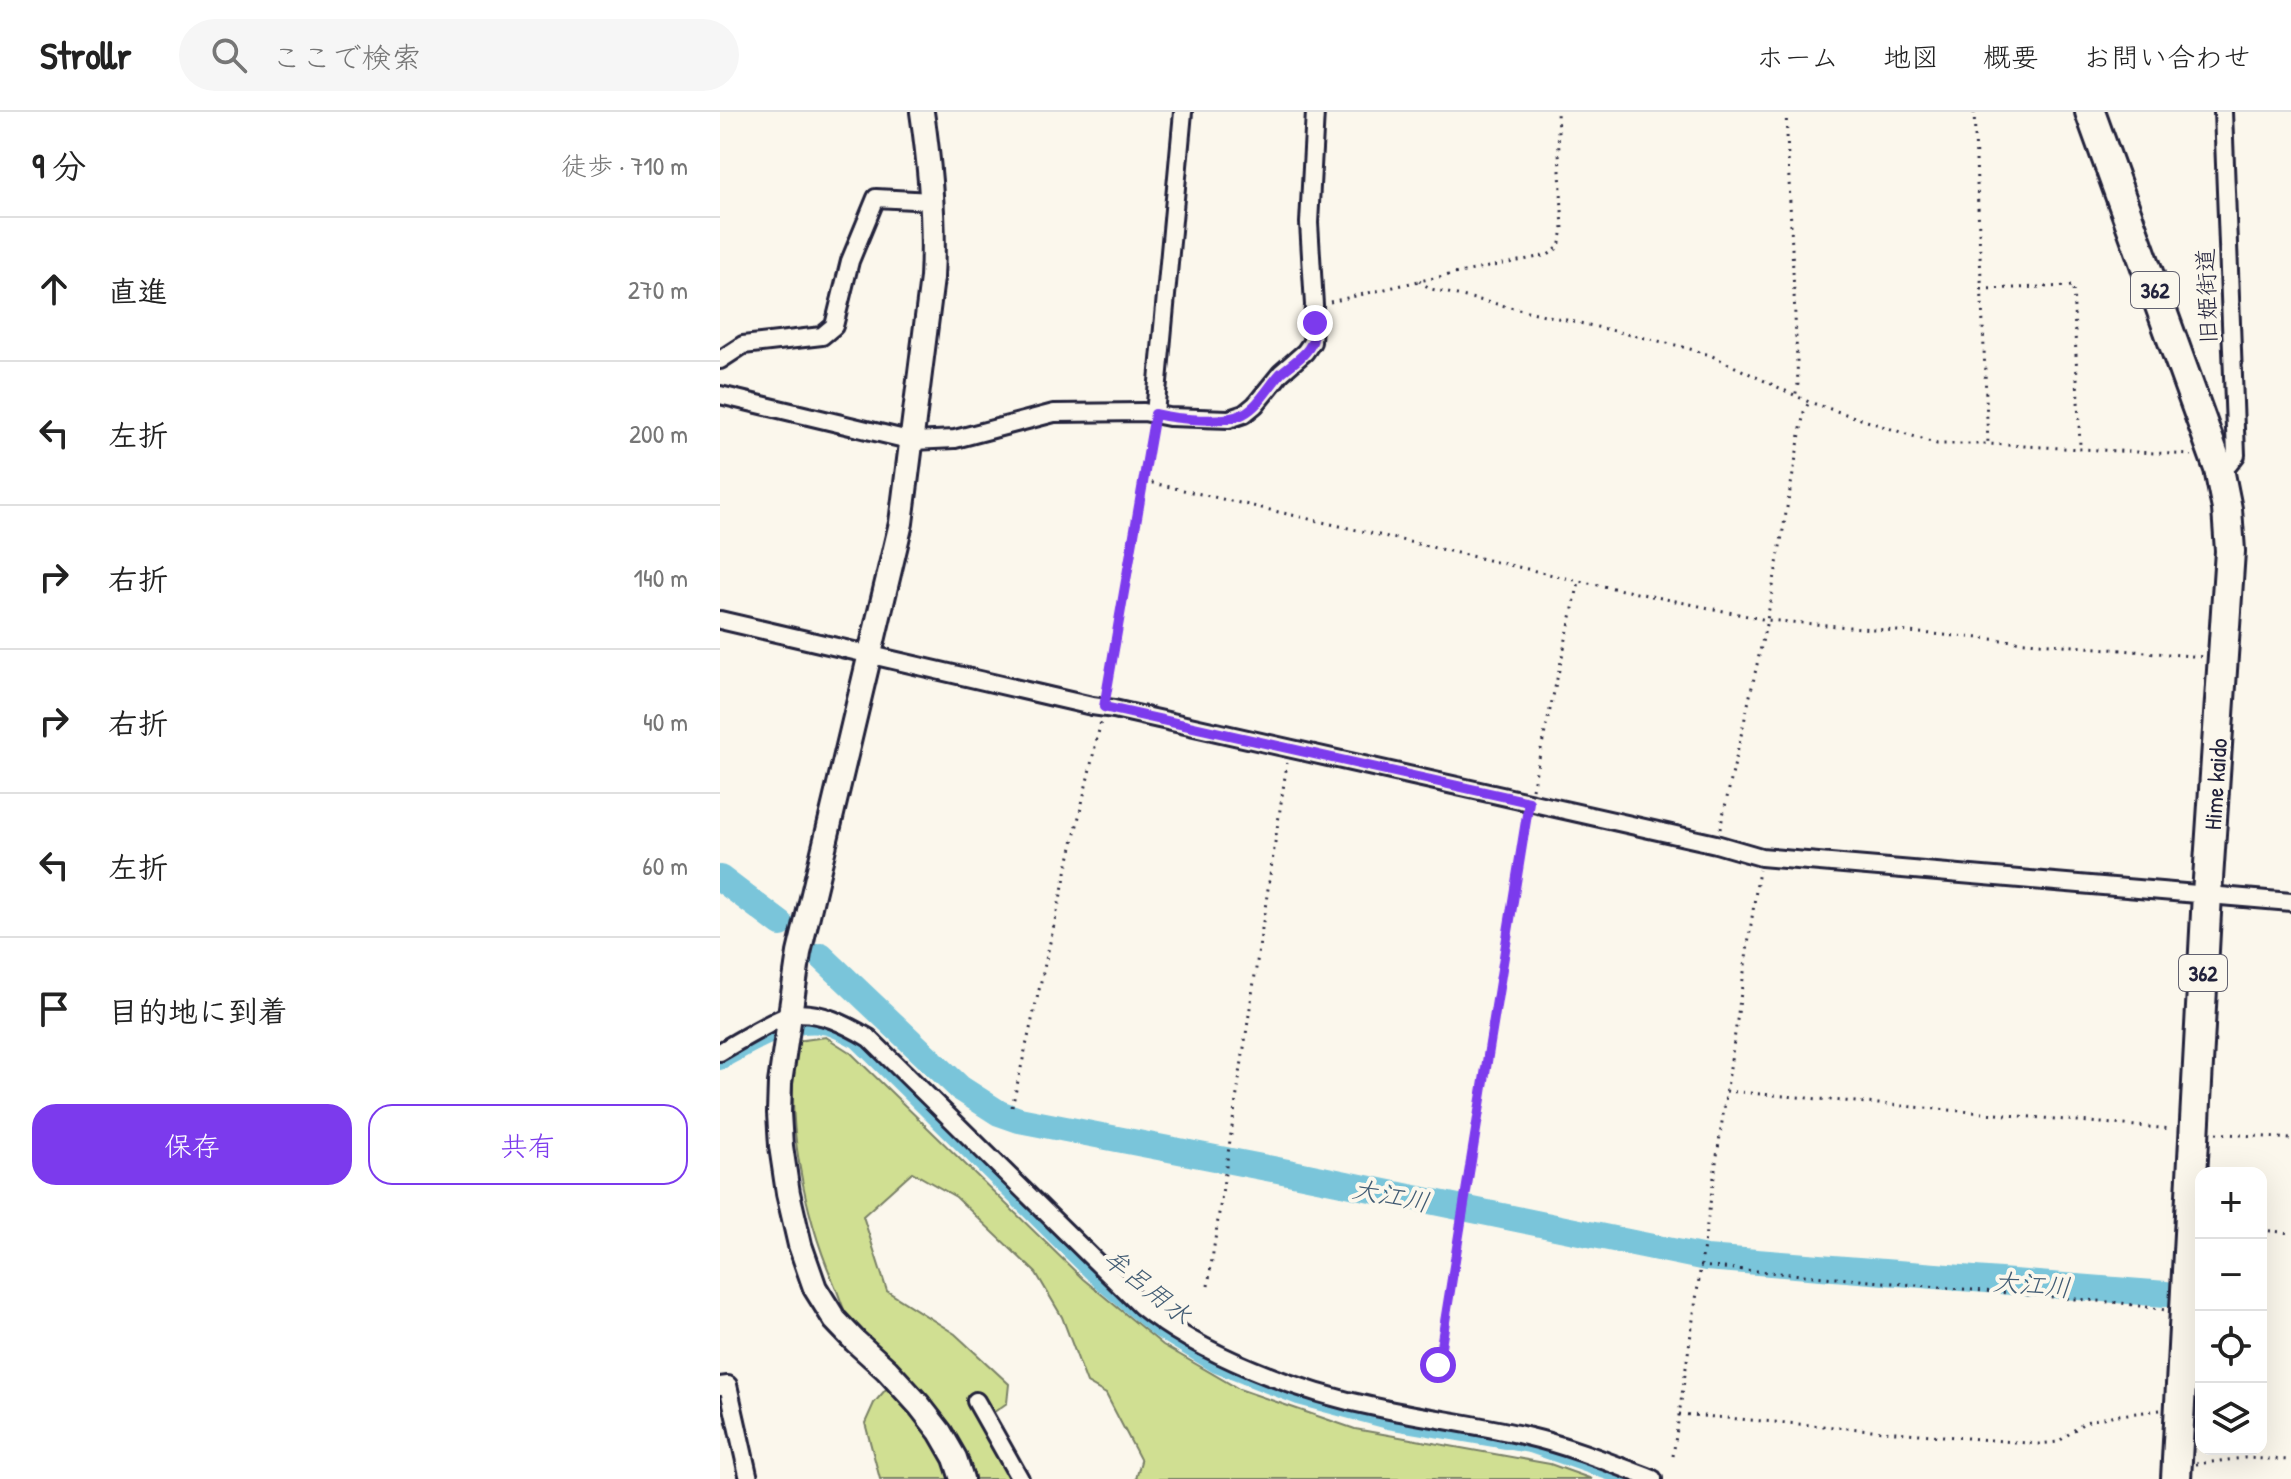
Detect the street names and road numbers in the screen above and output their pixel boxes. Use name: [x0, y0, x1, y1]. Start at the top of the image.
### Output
street label: 旧姫街道: [2188, 247, 2224, 345]
road number: 362: [2131, 272, 2179, 308]
street label: Hime kaido: [2196, 737, 2234, 831]
road number: 362: [2179, 955, 2227, 991]

